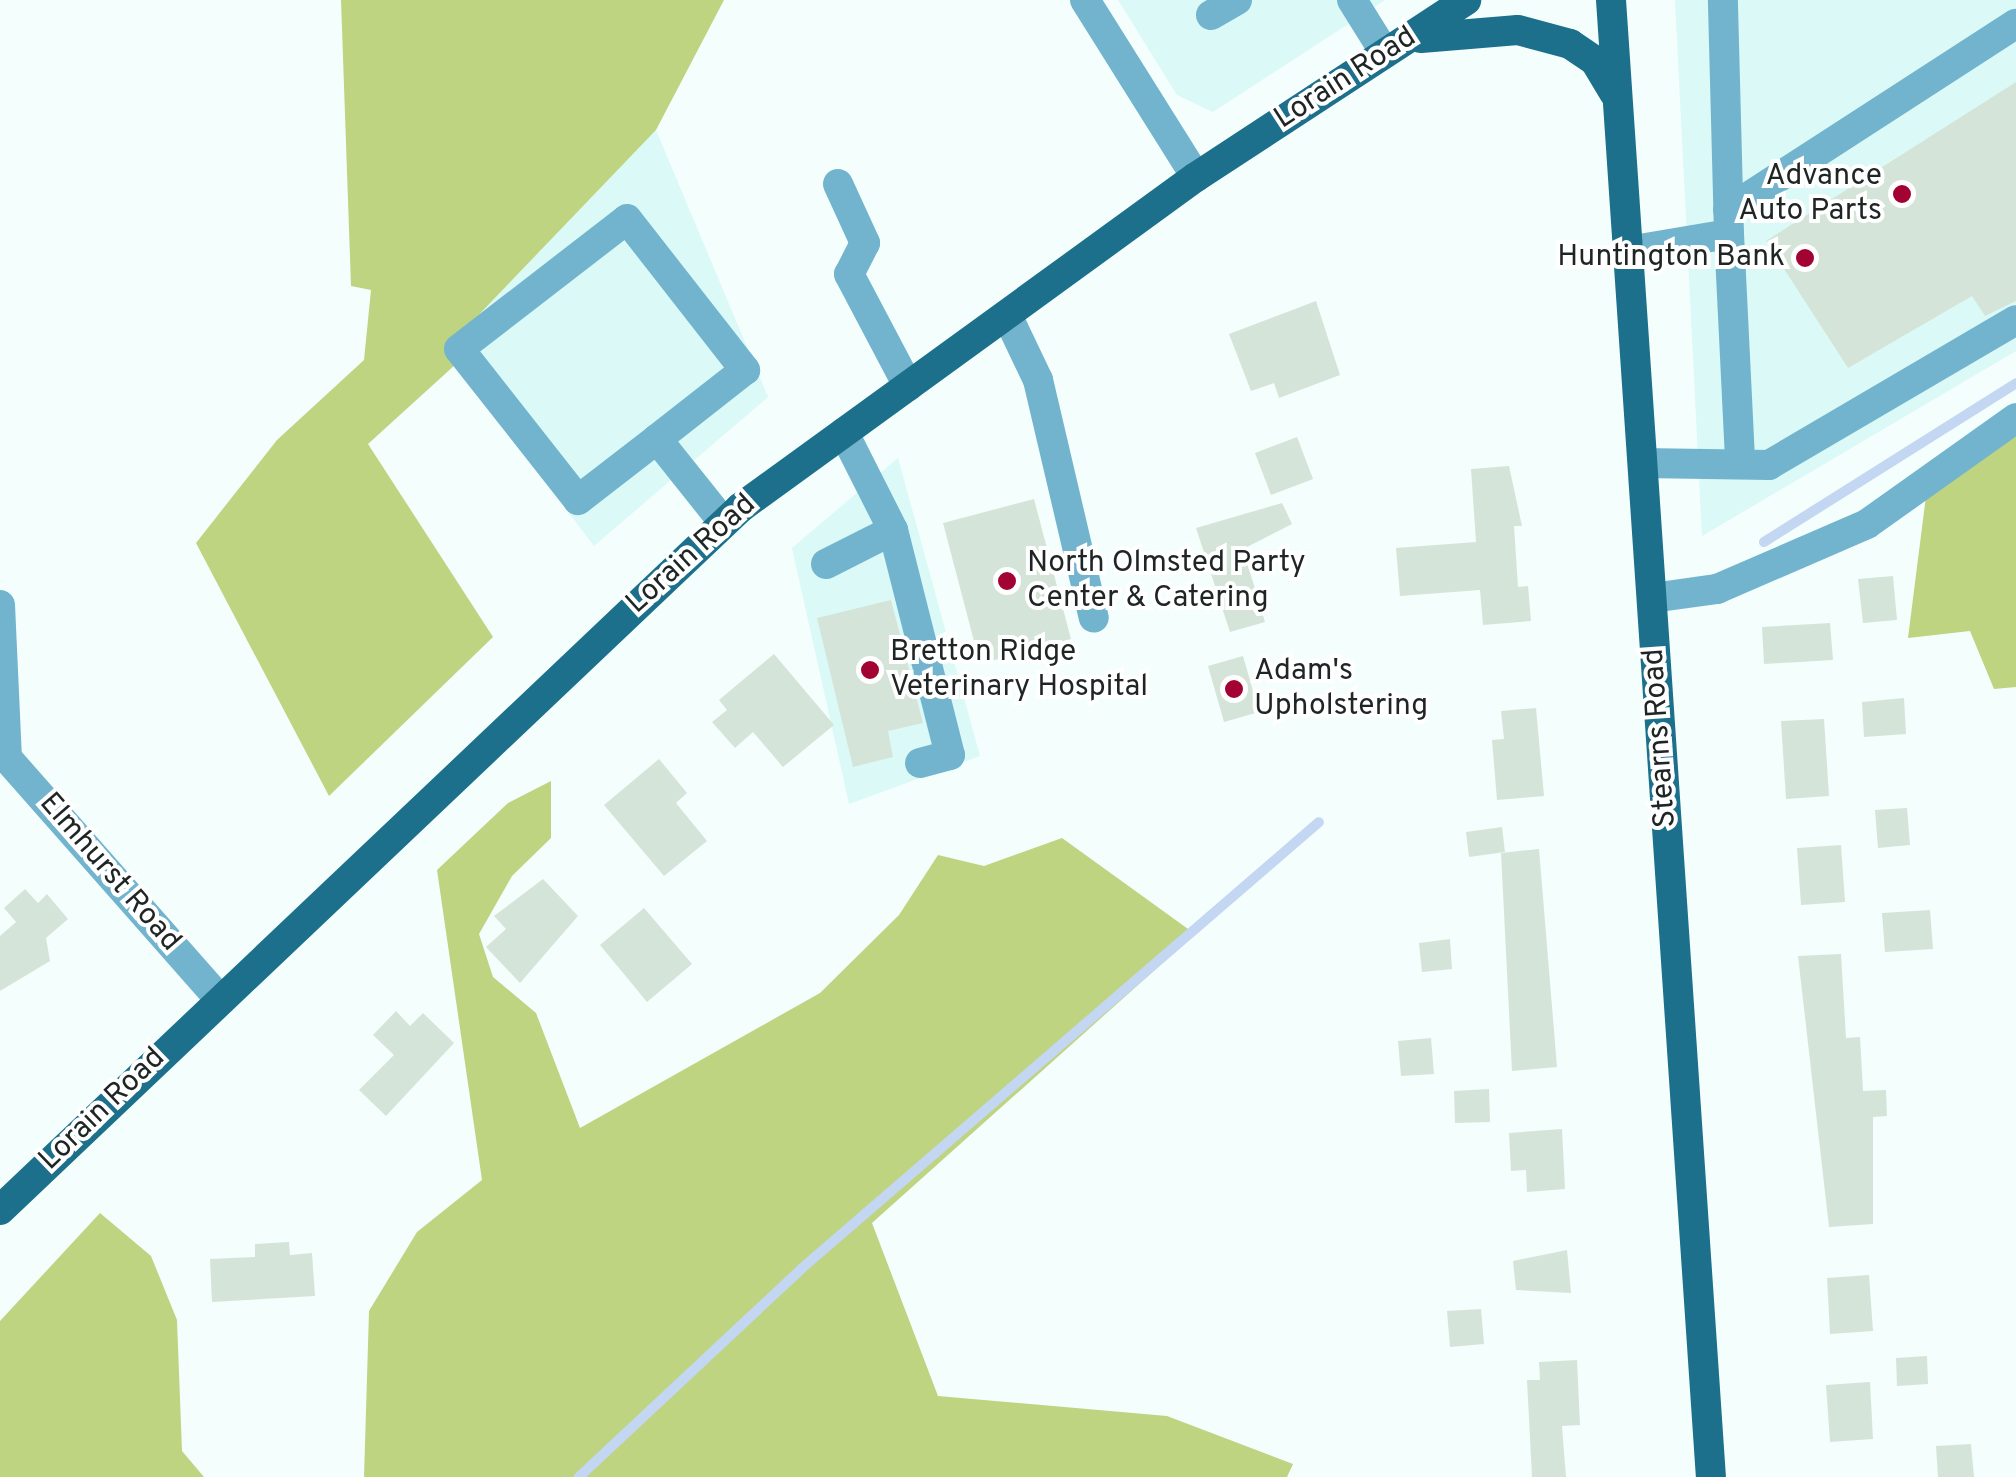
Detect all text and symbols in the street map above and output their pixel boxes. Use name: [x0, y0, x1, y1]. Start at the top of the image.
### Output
street label: Lorain Road: [1269, 20, 1423, 138]
place label: Advance Auto Parts: [1738, 159, 1882, 230]
marker: Advance Auto Parts: [1891, 183, 1913, 205]
place label: Huntington Bank: [1557, 240, 1785, 276]
marker: Huntington Bank: [1794, 247, 1816, 269]
street label: Lorain Road: [620, 488, 764, 622]
place label: North Olmsted Party Center & Catering: [1027, 546, 1306, 616]
marker: North Olmsted Party Center & Catering: [996, 570, 1018, 592]
place label: Bretton Ridge Veterinary Hospital: [890, 635, 1148, 706]
street label: Stearns Road: [1637, 647, 1685, 829]
place label: Adam's Upholstering: [1254, 654, 1428, 724]
marker: Bretton Ridge Veterinary Hospital: [859, 659, 881, 681]
marker: Adam's Upholstering: [1223, 678, 1245, 700]
street label: Elmhurst Road: [30, 786, 188, 960]
street label: Lorain Road: [33, 1041, 173, 1179]

